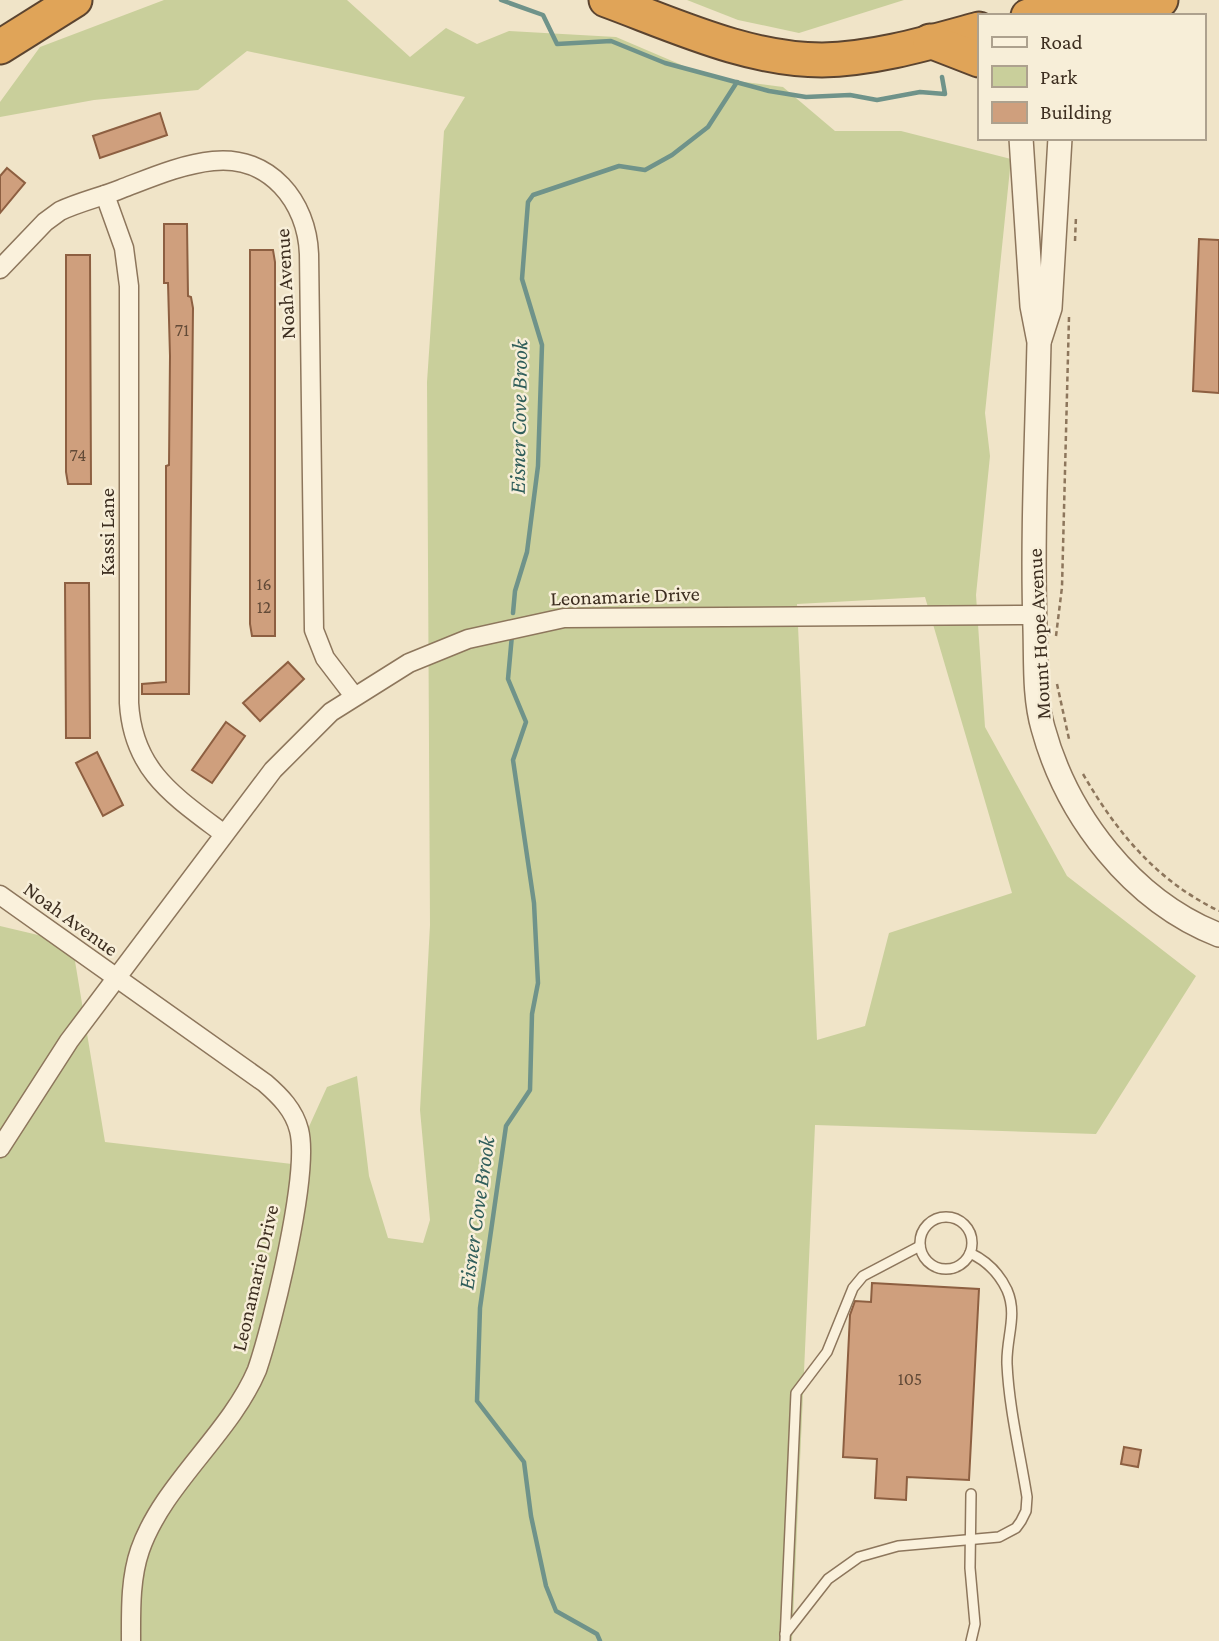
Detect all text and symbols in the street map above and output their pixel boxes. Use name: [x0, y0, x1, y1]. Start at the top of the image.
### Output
legend: [978, 14, 1205, 140]
text: Road: [1040, 30, 1083, 54]
text: Park: [1040, 65, 1077, 89]
text: Building: [1040, 100, 1112, 124]
street label: Noah Avenue: [270, 228, 300, 340]
house number: 71: [175, 320, 189, 340]
water label: Eisner Cove Brook: [504, 339, 532, 494]
house number: 74: [70, 445, 86, 465]
street label: Kassi Lane: [95, 488, 119, 576]
street label: Mount Hope Avenue: [1023, 548, 1055, 720]
house number: 16: [256, 574, 272, 594]
street label: Leonamarie Drive: [550, 581, 700, 611]
house number: 12: [257, 597, 271, 617]
street label: Noah Avenue: [19, 877, 123, 961]
water label: Eisner Cove Brook: [452, 1134, 500, 1291]
street label: Leonamarie Drive: [226, 1202, 284, 1354]
house number: 105: [898, 1369, 922, 1389]

